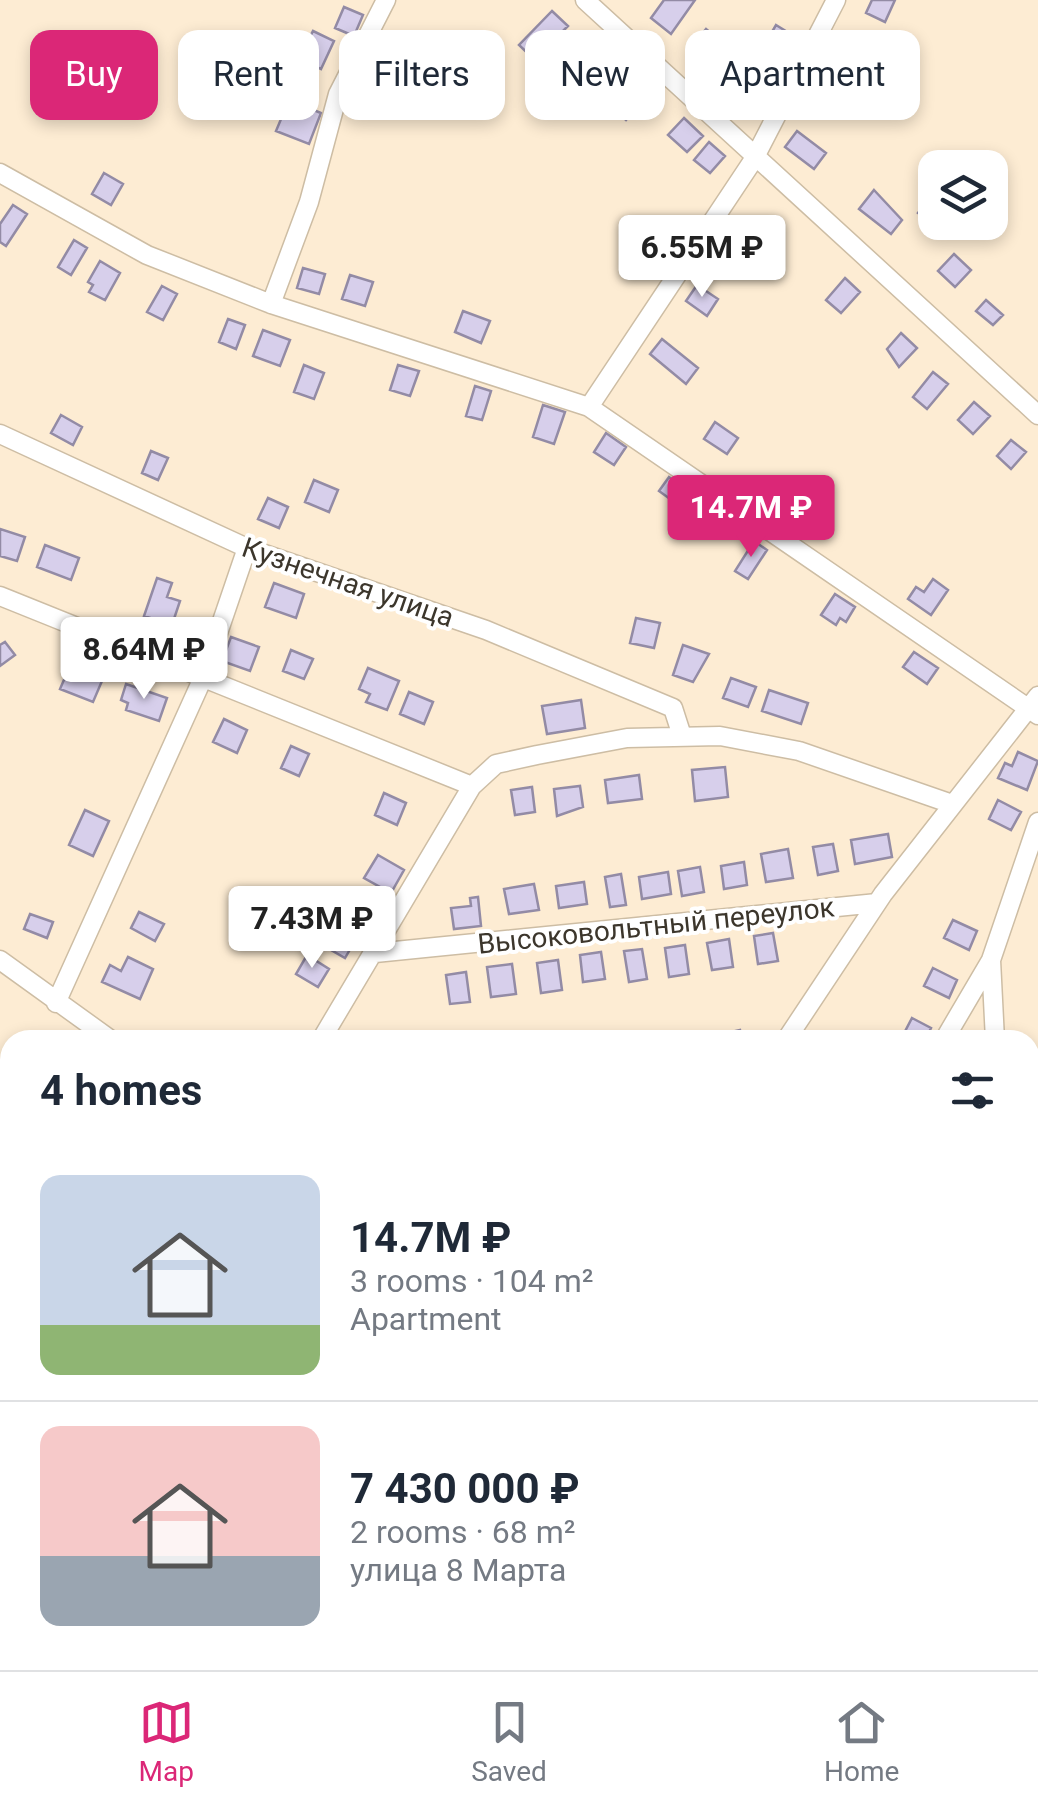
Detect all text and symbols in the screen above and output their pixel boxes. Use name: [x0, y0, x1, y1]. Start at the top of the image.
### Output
chip: Buy: [30, 30, 158, 120]
chip: Rent: [178, 30, 319, 120]
chip: Filters: [339, 30, 505, 120]
chip: New: [525, 30, 665, 120]
chip: Apartment: [685, 30, 920, 120]
map controls: [918, 150, 1008, 240]
button: layers: [918, 150, 1008, 240]
pin: 6.55M ₽: [610, 215, 794, 300]
text: 6.55M ₽: [641, 228, 763, 266]
pin: 14.7M ₽: [659, 475, 843, 560]
text: 14.7M ₽: [690, 488, 812, 526]
street label: Кузнечная улица: [238, 531, 458, 634]
pin: 8.64M ₽: [52, 617, 236, 702]
text: 8.64M ₽: [83, 630, 205, 668]
pin: 7.43M ₽: [220, 886, 404, 971]
street label: Высоковольтный переулок: [476, 890, 836, 961]
text: 7.43M ₽: [251, 899, 373, 937]
icon: filters: [945, 1063, 1000, 1118]
text: 4 homes: [40, 1066, 202, 1115]
text: 14.7M ₽: [350, 1213, 511, 1262]
icon: home: [120, 1215, 240, 1335]
text: 3 rooms · 104 m²: [350, 1262, 593, 1300]
text: Apartment: [350, 1300, 502, 1338]
text: 7 430 000 ₽: [350, 1464, 580, 1513]
icon: home: [120, 1466, 240, 1586]
text: 2 rooms · 68 m²: [350, 1513, 575, 1551]
text: улица 8 Марта: [350, 1551, 566, 1589]
tab: Map: [139, 1695, 194, 1788]
tab: Saved: [471, 1695, 547, 1788]
tab: Home: [824, 1695, 899, 1788]

